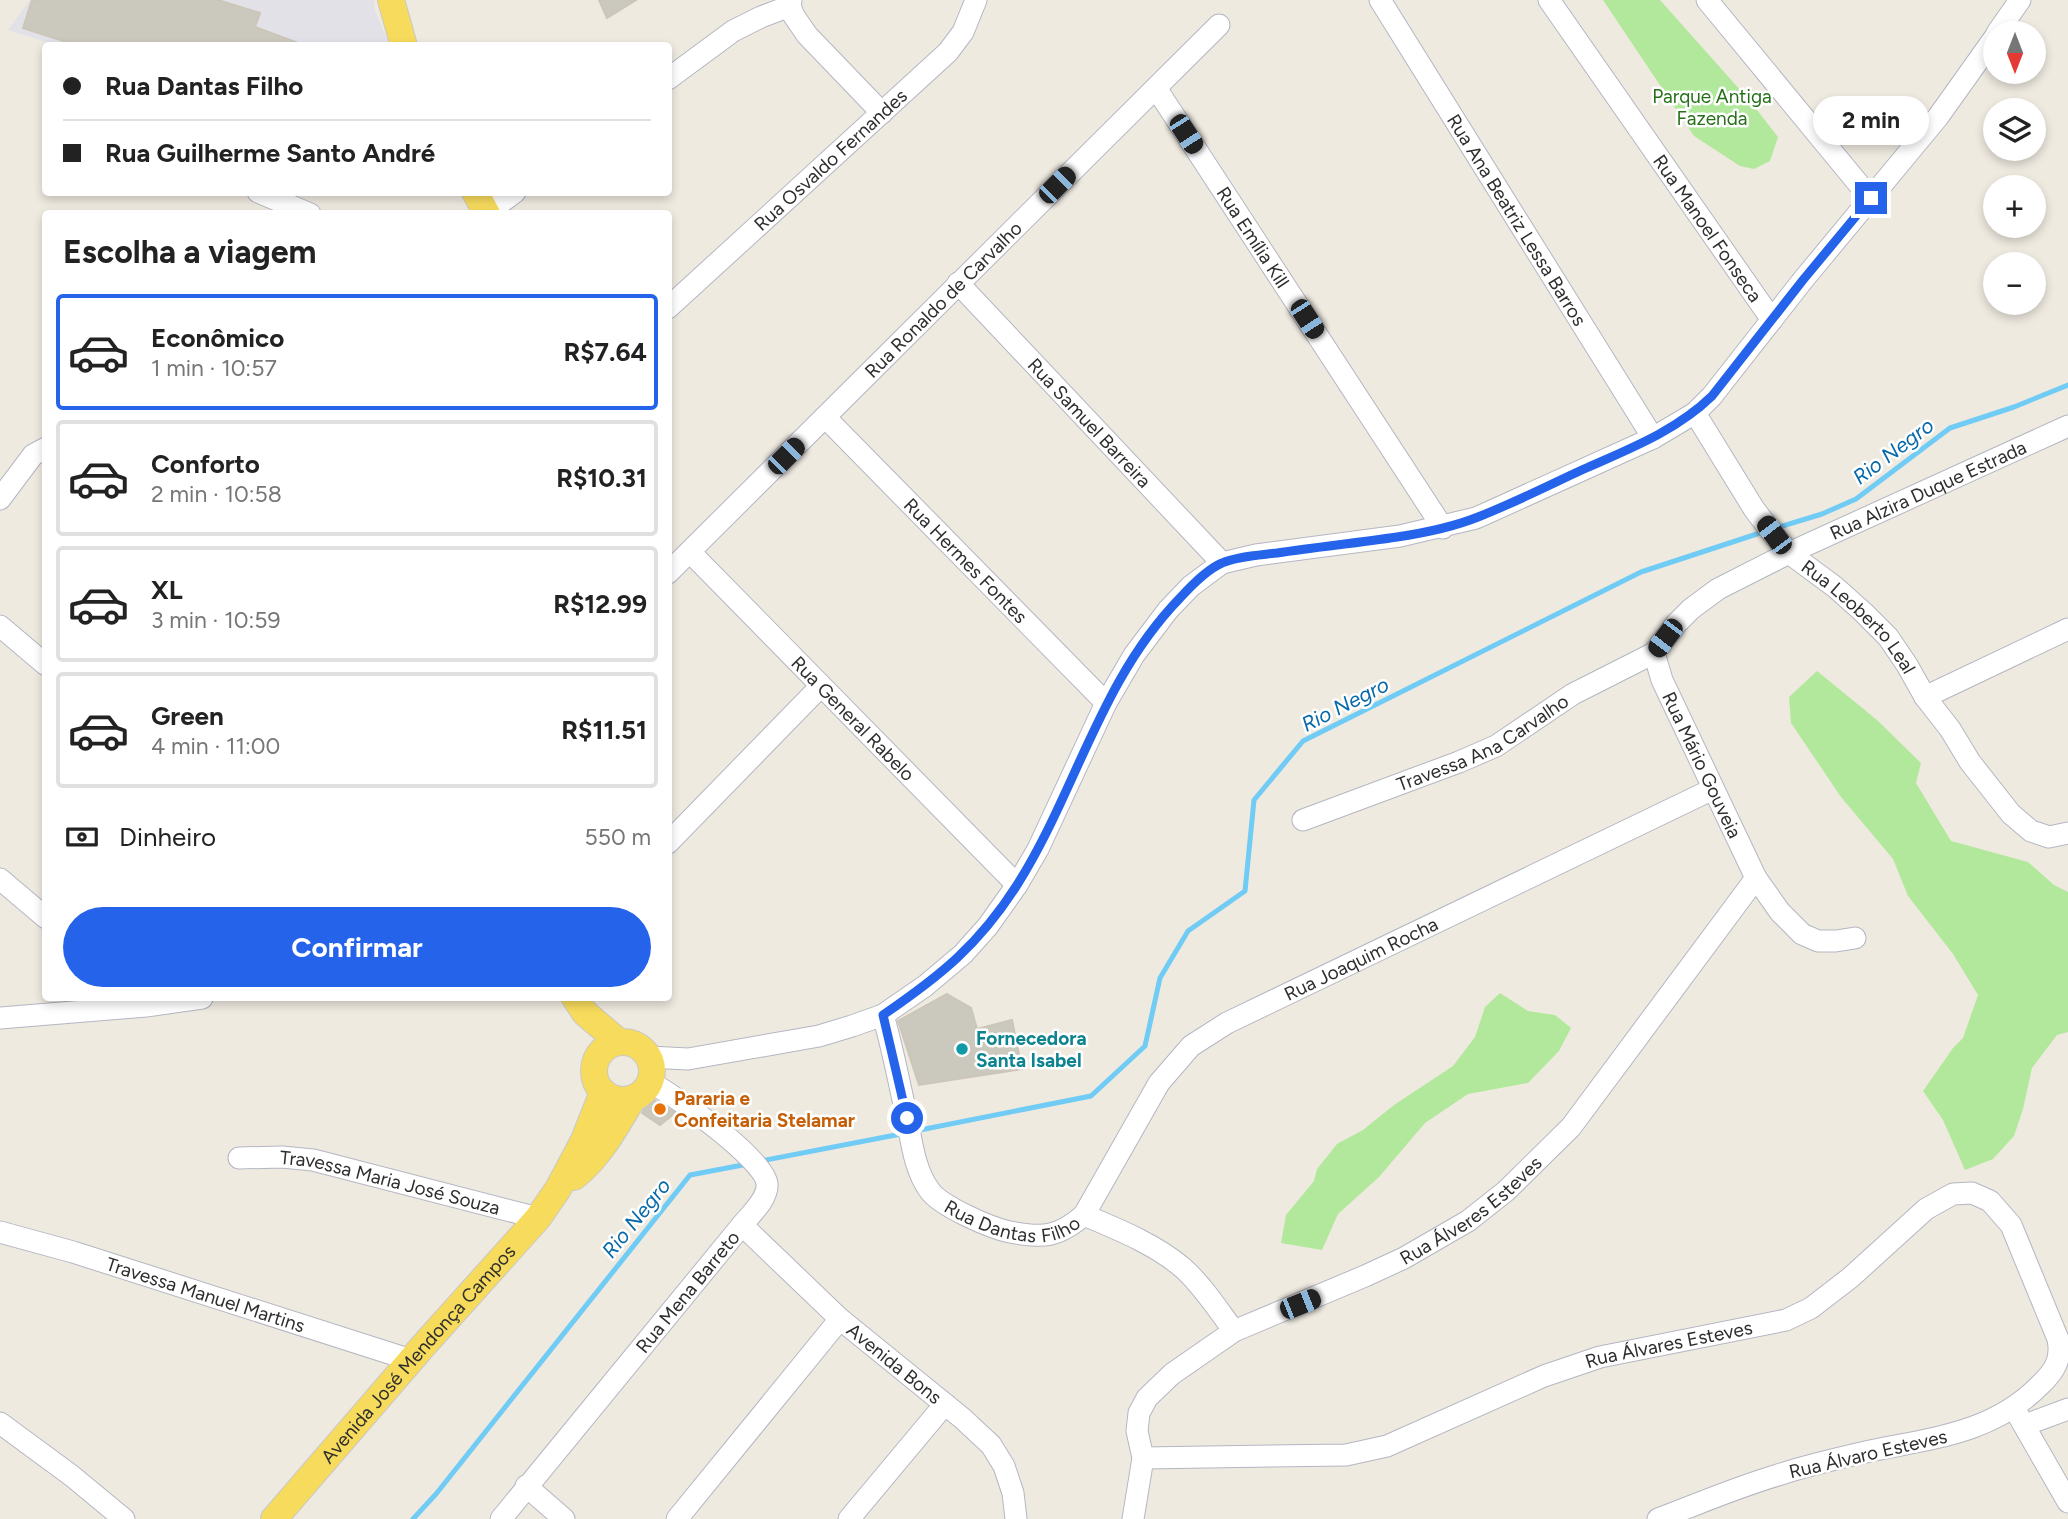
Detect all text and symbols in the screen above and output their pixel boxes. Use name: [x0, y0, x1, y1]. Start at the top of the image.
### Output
north arrow: [1983, 21, 2046, 84]
map controls: [1983, 21, 2046, 315]
text: Rua Dantas Filho: [105, 70, 303, 102]
street label: Rua Osvaldo Fernandes: [749, 84, 912, 235]
park label: Parque Antiga Fazenda: [1652, 85, 1772, 130]
callout: 2 min: [1813, 96, 1929, 146]
button: layers: [1983, 98, 2046, 161]
text: 2 min: [1842, 106, 1900, 134]
street label: Rua Ana Beatriz Lessa Barros: [1442, 110, 1592, 330]
car: [1166, 111, 1207, 157]
text: Rua Guilherme Santo André: [105, 137, 435, 169]
street label: Rua Manoel Fonseca: [1649, 150, 1767, 306]
car: [1035, 163, 1080, 207]
button: +: [1983, 175, 2046, 238]
street label: Rua Emília Kill: [1212, 182, 1295, 292]
route end: [1855, 182, 1887, 214]
street label: Rua Ronaldo de Carvalho: [860, 216, 1027, 382]
text: Escolha a viagem: [63, 233, 316, 271]
button: −: [1983, 252, 2046, 315]
car: [1287, 296, 1328, 342]
icon: car: [67, 321, 130, 384]
text: Econômico: [151, 322, 284, 354]
text: R$7.64: [563, 336, 647, 368]
street label: Rua Samuel Barreira: [1023, 353, 1156, 492]
text: 1 min · 10:57: [151, 354, 277, 382]
water label: Rio Negro: [1848, 412, 1938, 490]
car: [764, 434, 809, 478]
street label: Rua Alzira Duque Estrada: [1826, 435, 2030, 544]
icon: car: [67, 447, 130, 510]
text: Conforto: [151, 448, 260, 480]
text: R$10.31: [556, 462, 647, 494]
text: 2 min · 10:58: [151, 480, 282, 508]
street label: Rua Hermes Fontes: [899, 493, 1032, 628]
car: [1753, 512, 1796, 558]
street label: Rua Leoberto Leal: [1797, 555, 1921, 677]
icon: car: [67, 573, 130, 636]
text: XL: [151, 574, 183, 606]
text: R$12.99: [553, 588, 647, 620]
text: 3 min · 10:59: [151, 606, 280, 634]
car: [1644, 615, 1687, 661]
street label: Rua General Rabelo: [787, 651, 920, 786]
water label: Rio Negro: [1297, 671, 1393, 737]
street label: Rua Mário Gouveia: [1658, 688, 1747, 842]
street label: Travessa Ana Carvalho: [1393, 689, 1573, 796]
icon: car: [67, 699, 130, 762]
text: Green: [151, 700, 224, 732]
text: R$11.51: [561, 714, 647, 746]
text: 4 min · 11:00: [151, 732, 280, 760]
icon: cash: [63, 818, 101, 856]
text: Dinheiro: [119, 821, 216, 853]
text: 550 m: [585, 823, 651, 851]
button: Confirmar: [63, 907, 651, 987]
street label: Rua Joaquim Rocha: [1280, 912, 1441, 1005]
place label: Fornecedora Santa Isabel: [976, 1027, 1087, 1072]
marker: Fornecedora Santa Isabel: [954, 1041, 970, 1057]
place label: Pararia e Confeitaria Stelamar: [674, 1087, 855, 1132]
marker: Pararia e Confeitaria Stelamar: [652, 1101, 668, 1117]
route start: [891, 1102, 923, 1134]
street label: Travessa Maria José Souza: [279, 1145, 503, 1219]
street label: Rua Álveres Esteves: [1396, 1151, 1546, 1269]
water label: Rio Negro: [596, 1173, 676, 1263]
street label: Rua Dantas Filho: [940, 1195, 1084, 1247]
street label: Rua Mena Barreto: [631, 1226, 744, 1357]
street label: Avenida José Mendonça Campos: [316, 1240, 520, 1468]
street label: Travessa Manuel Martins: [103, 1252, 308, 1337]
car: [1277, 1286, 1324, 1322]
street label: Rua Álvares Esteves: [1582, 1315, 1754, 1373]
street label: Avenida Bons: [842, 1318, 947, 1409]
street label: Rua Álvaro Esteves: [1787, 1425, 1949, 1483]

